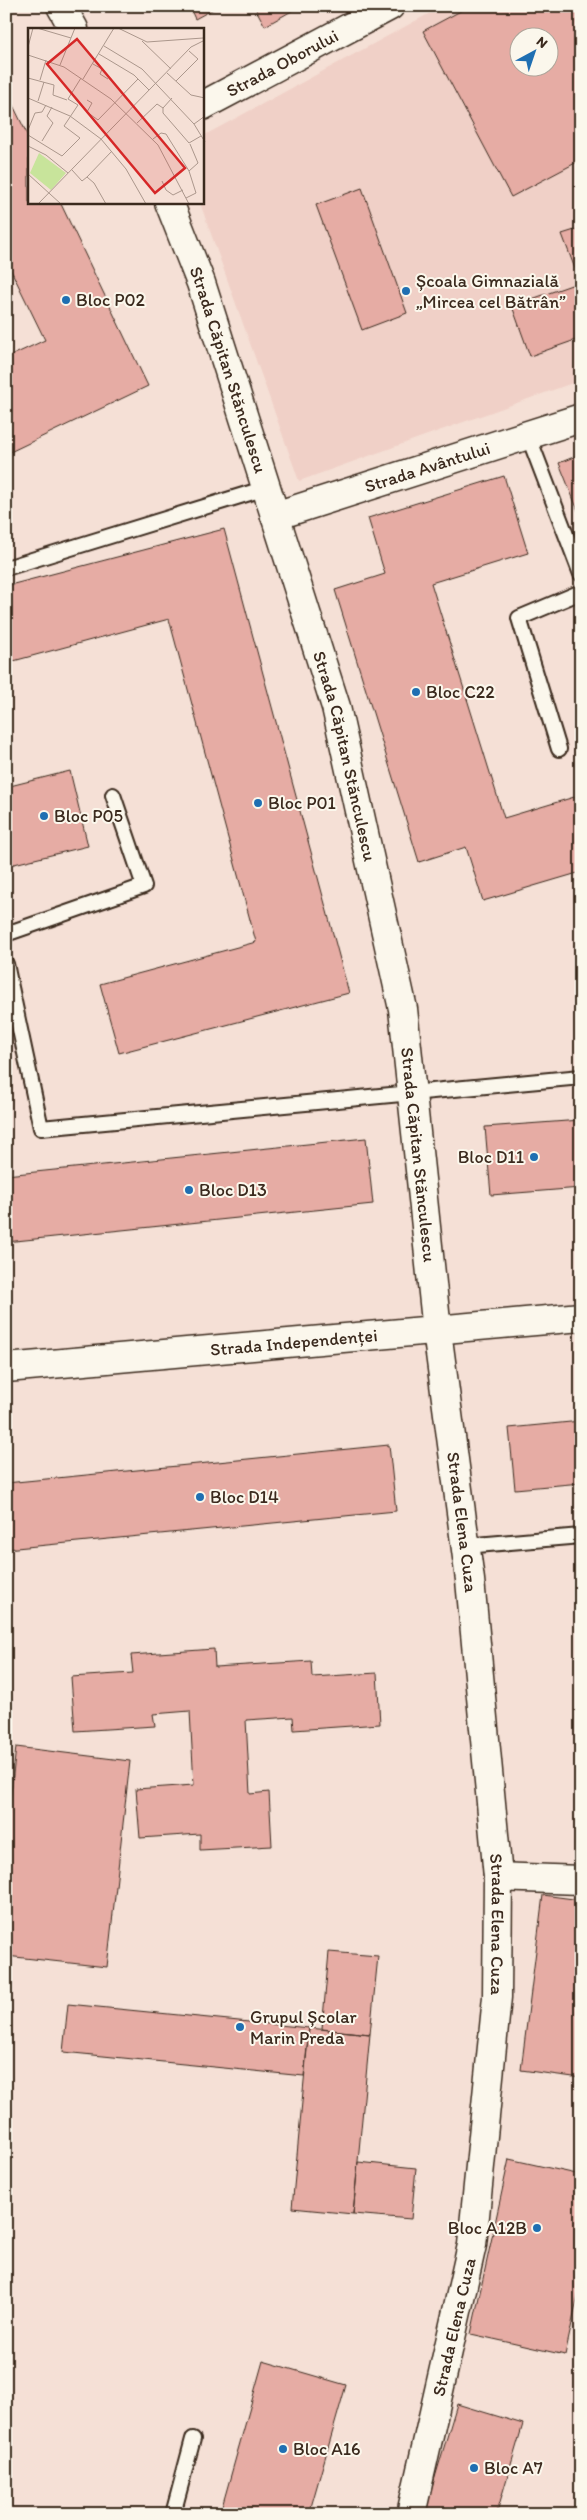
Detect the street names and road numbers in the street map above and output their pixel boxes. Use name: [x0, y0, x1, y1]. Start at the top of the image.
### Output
street label: Strada Oborului: [223, 25, 342, 102]
street label: Strada Căpitan Stănculescu: [185, 263, 272, 476]
street label: Strada Avântului: [362, 437, 493, 498]
street label: Strada Căpitan Stănculescu: [308, 648, 381, 863]
street label: Strada Căpitan Stănculescu: [396, 1046, 441, 1263]
street label: Strada Independenței: [209, 1324, 378, 1361]
street label: Strada Elena Cuza: [442, 1450, 482, 1594]
street label: Strada Elena Cuza: [485, 1853, 509, 1996]
street label: Strada Elena Cuza: [427, 2255, 481, 2398]

